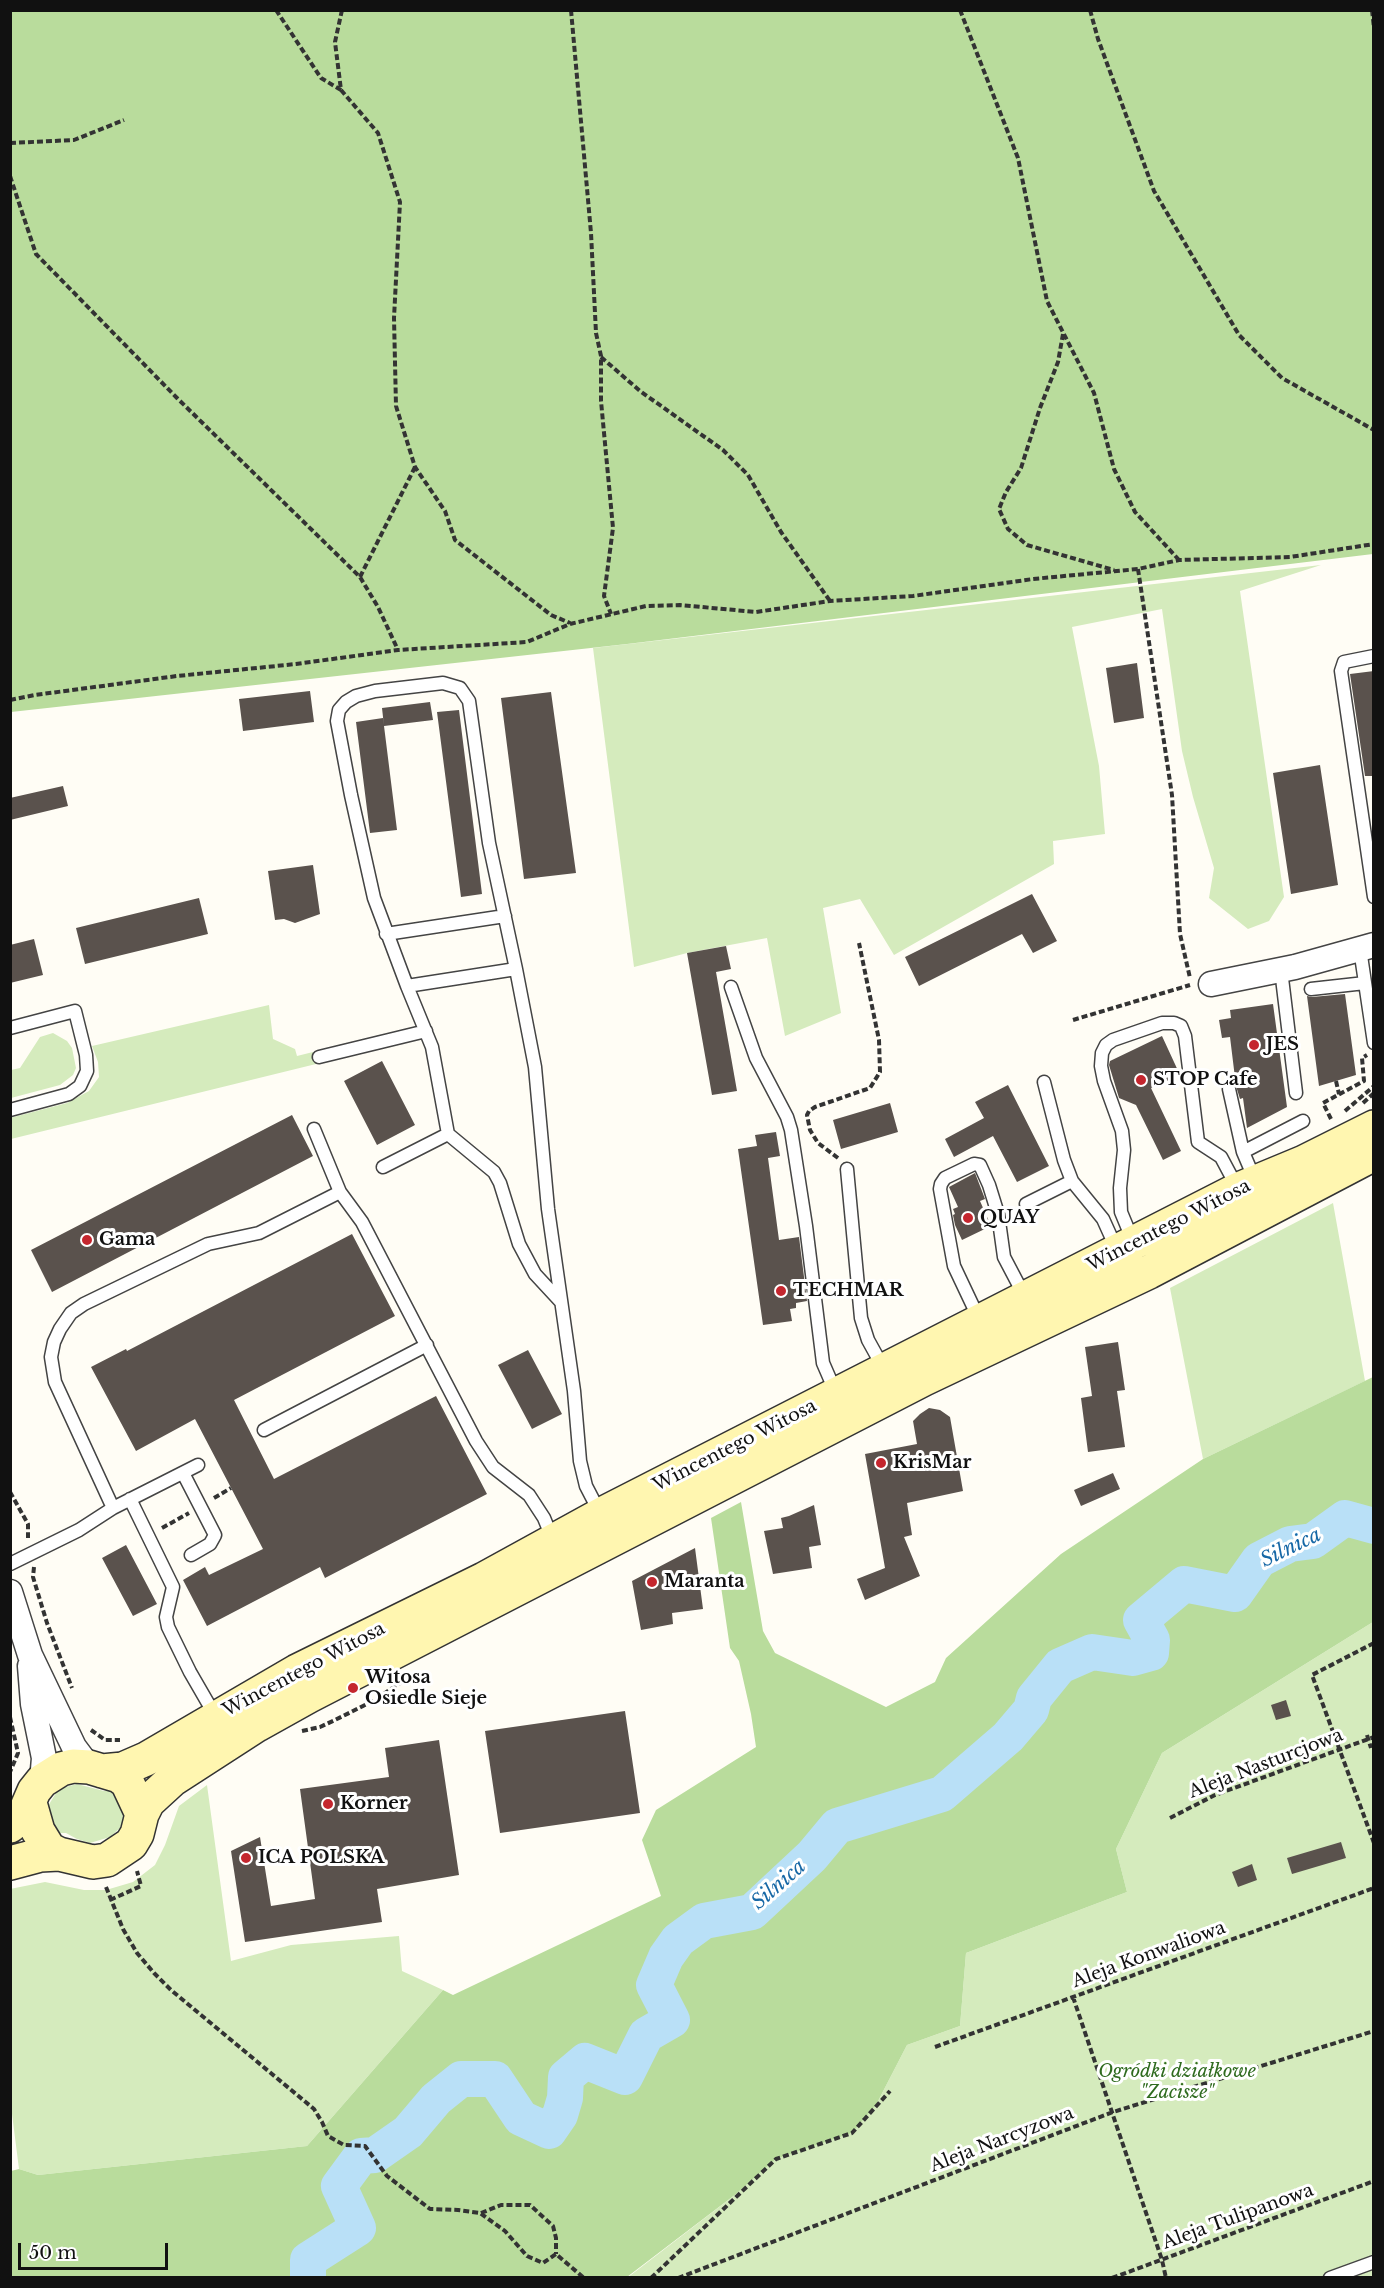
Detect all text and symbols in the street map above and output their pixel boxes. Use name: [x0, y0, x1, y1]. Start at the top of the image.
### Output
place label: JES: [1266, 1034, 1299, 1056]
marker: JES: [1247, 1038, 1261, 1052]
place label: STOP Cafe: [1153, 1069, 1257, 1091]
marker: STOP Cafe: [1134, 1073, 1148, 1087]
street label: Wincentego Witosa: [1084, 1175, 1254, 1277]
place label: QUAY: [980, 1207, 1039, 1229]
marker: QUAY: [961, 1211, 975, 1225]
place label: Gama: [99, 1229, 155, 1251]
marker: Gama: [80, 1233, 94, 1247]
place label: TECHMAR: [793, 1280, 903, 1302]
marker: TECHMAR: [774, 1284, 788, 1298]
street label: Wincentego Witosa: [650, 1395, 820, 1497]
place label: KrisMar: [893, 1452, 971, 1474]
marker: KrisMar: [874, 1456, 888, 1470]
water label: Silnica: [1257, 1523, 1325, 1573]
place label: Maranta: [664, 1571, 745, 1593]
marker: Maranta: [645, 1575, 659, 1589]
street label: Wincentego Witosa: [219, 1618, 389, 1722]
place label: Witosa Osiedle Sieje: [365, 1667, 487, 1710]
marker: Witosa Osiedle Sieje: [346, 1681, 360, 1695]
street label: Aleja Nasturcjowa: [1186, 1725, 1346, 1803]
place label: Korner: [340, 1793, 408, 1815]
marker: Korner: [321, 1797, 335, 1811]
place label: ICA POLSKA: [258, 1847, 384, 1869]
marker: ICA POLSKA: [239, 1851, 253, 1865]
water label: Silnica: [747, 1855, 811, 1915]
street label: Aleja Konwaliowa: [1069, 1917, 1229, 1993]
park label: Ogródki działkowe "Zacisze": [1098, 2061, 1256, 2104]
street label: Aleja Narcyzowa: [927, 2103, 1077, 2177]
street label: Aleja Tulipanowa: [1159, 2180, 1317, 2254]
scale bar: [21, 2231, 171, 2269]
text: 50 m: [29, 2242, 77, 2264]

